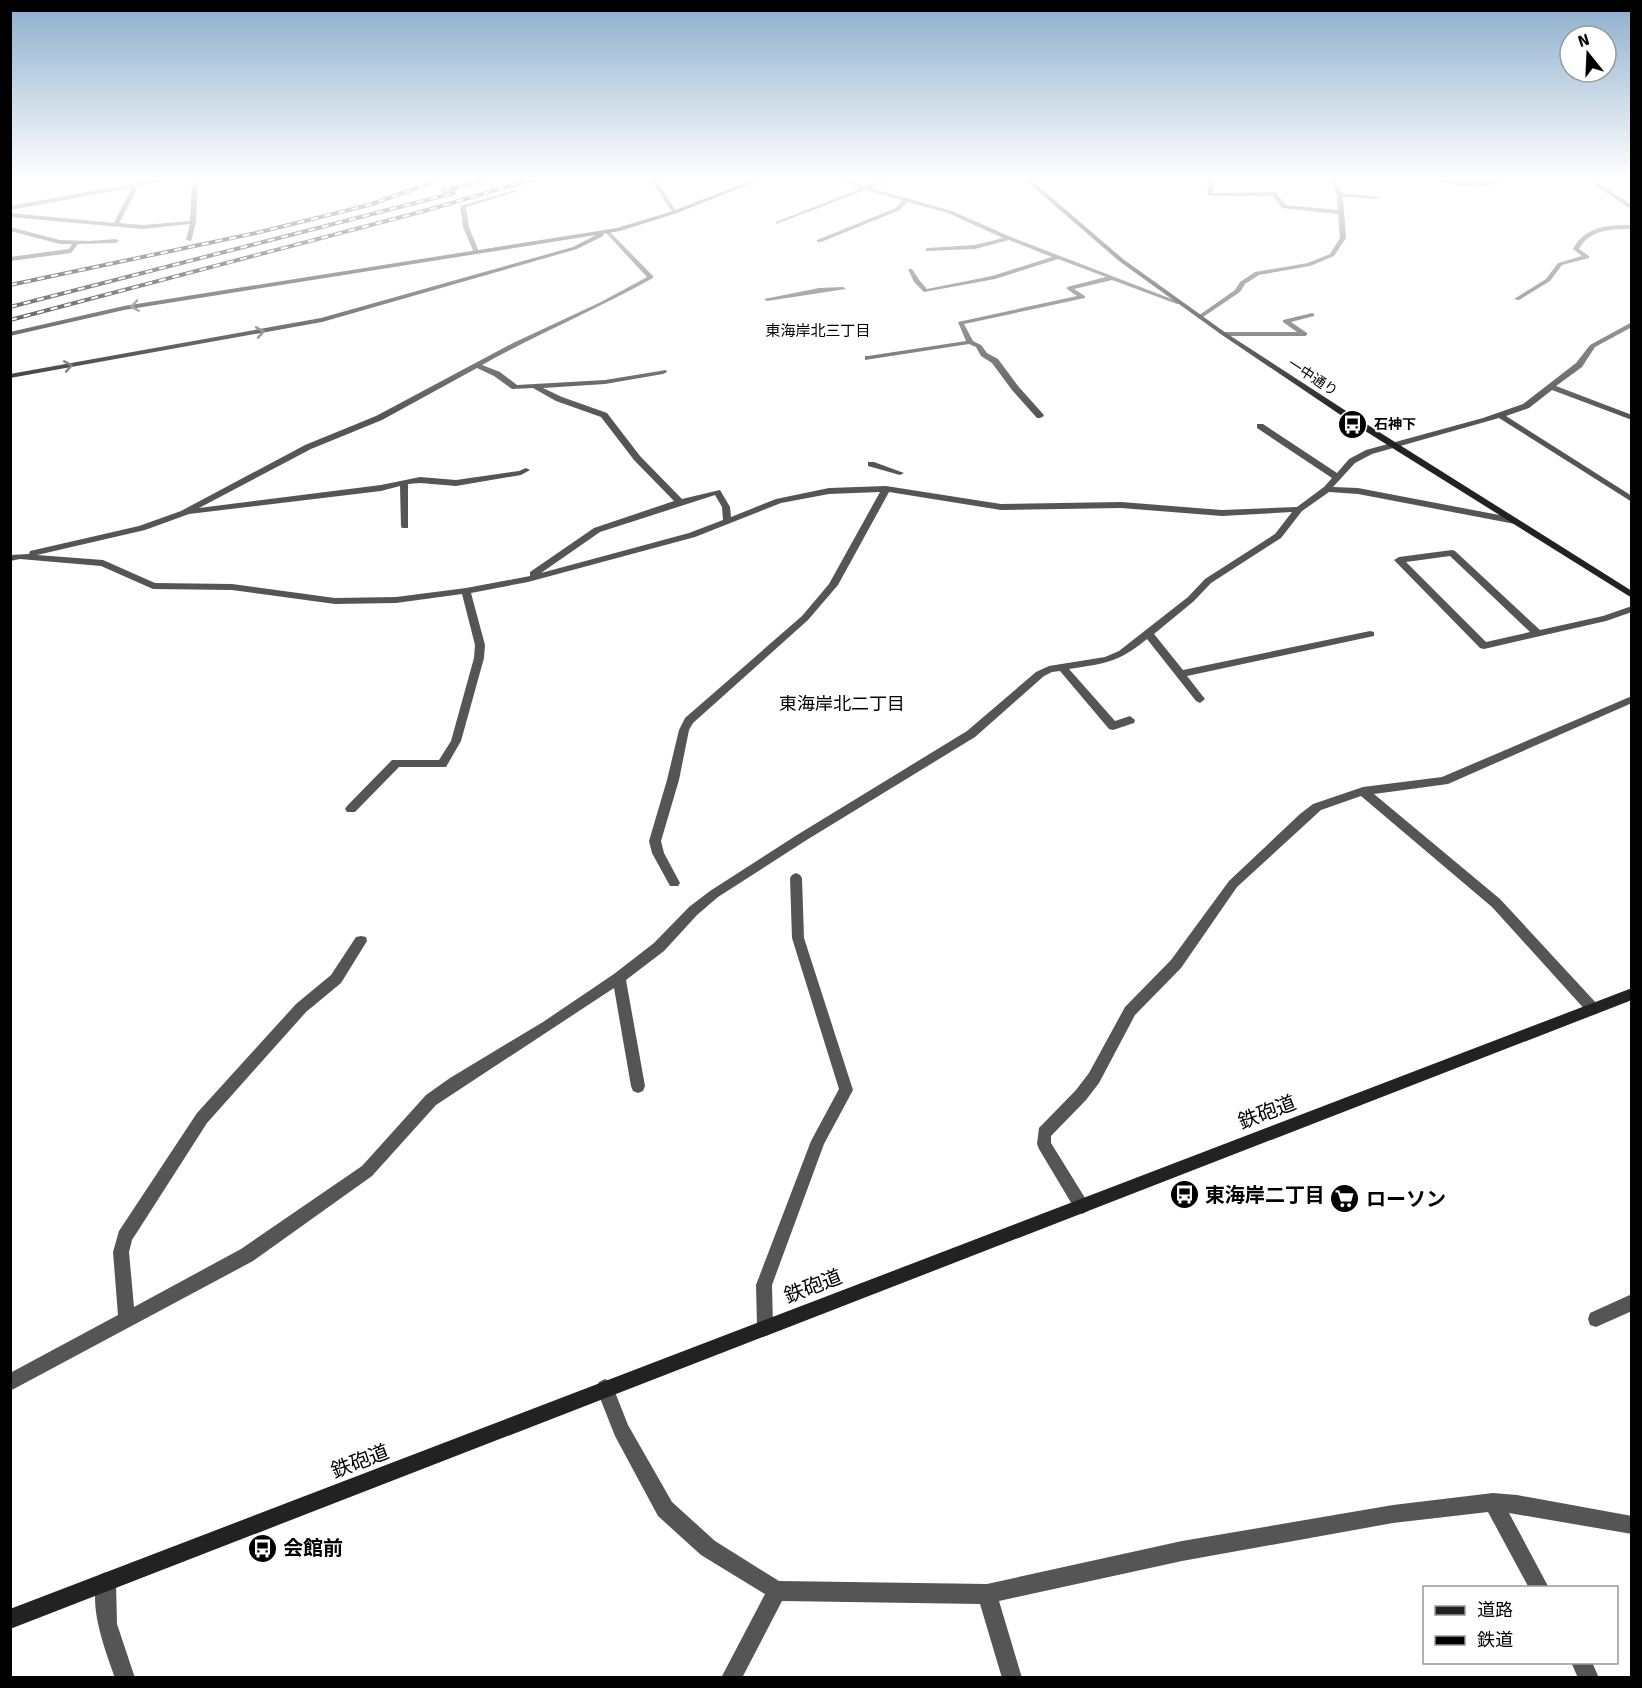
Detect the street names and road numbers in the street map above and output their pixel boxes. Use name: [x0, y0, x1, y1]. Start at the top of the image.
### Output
street label: 一中通り: [1285, 355, 1341, 400]
street label: 鉄砲道: [1235, 1090, 1300, 1135]
street label: 鉄砲道: [781, 1264, 846, 1309]
street label: 鉄砲道: [328, 1439, 393, 1484]

